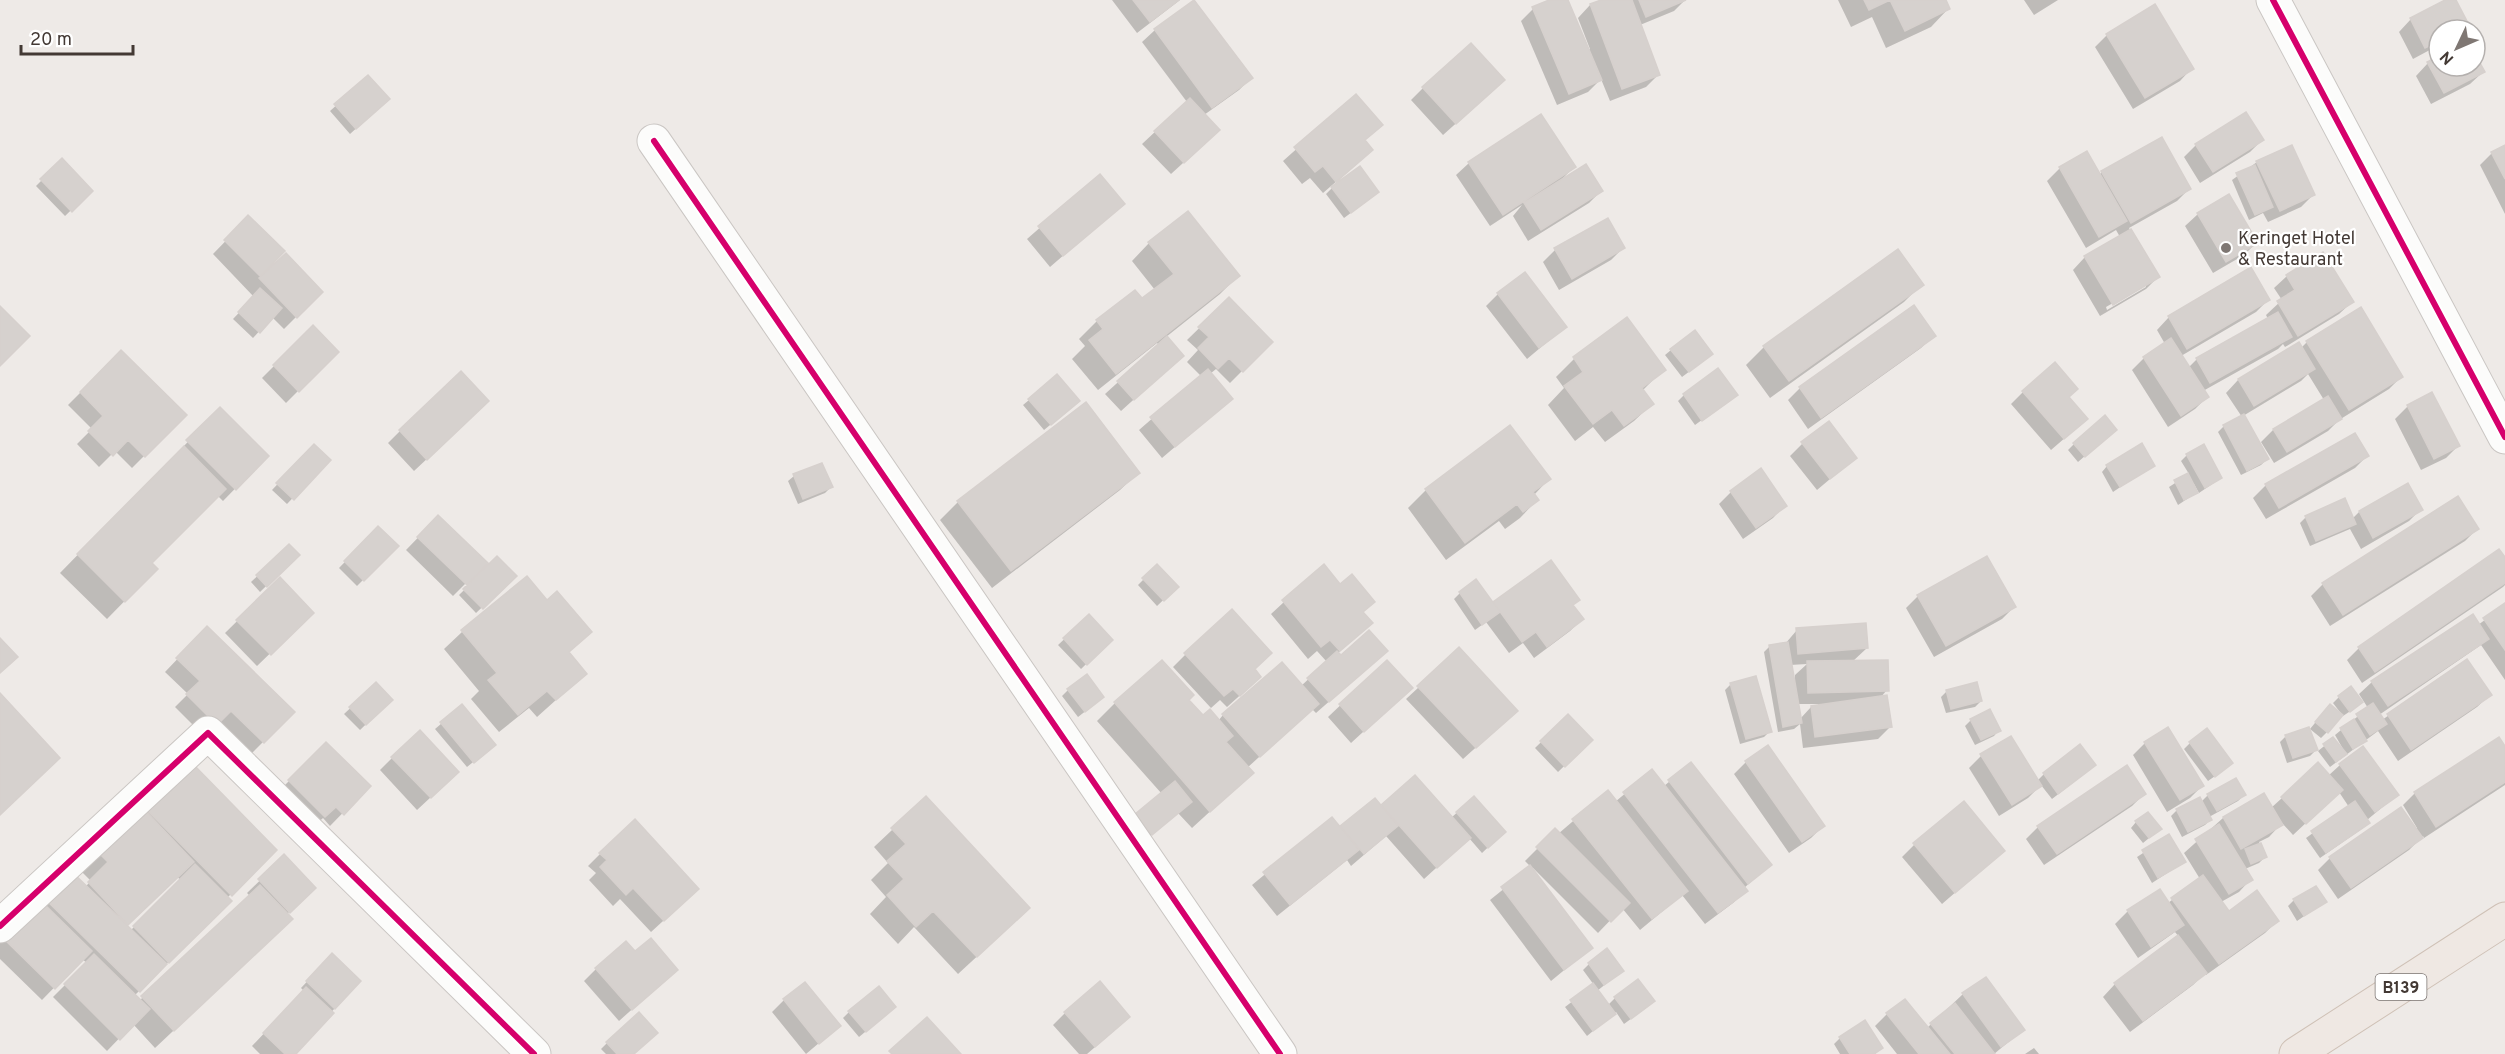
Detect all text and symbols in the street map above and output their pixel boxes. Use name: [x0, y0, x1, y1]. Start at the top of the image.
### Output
scale bar: [21, 18, 134, 56]
north arrow: [2427, 18, 2487, 78]
text: 20 m: [30, 29, 72, 52]
text: N: [2436, 46, 2459, 68]
place label: Keringet Hotel & Restaurant: [2238, 228, 2355, 272]
marker: Keringet Hotel & Restaurant: [2219, 241, 2233, 255]
road number: B139: [2376, 974, 2426, 1000]

